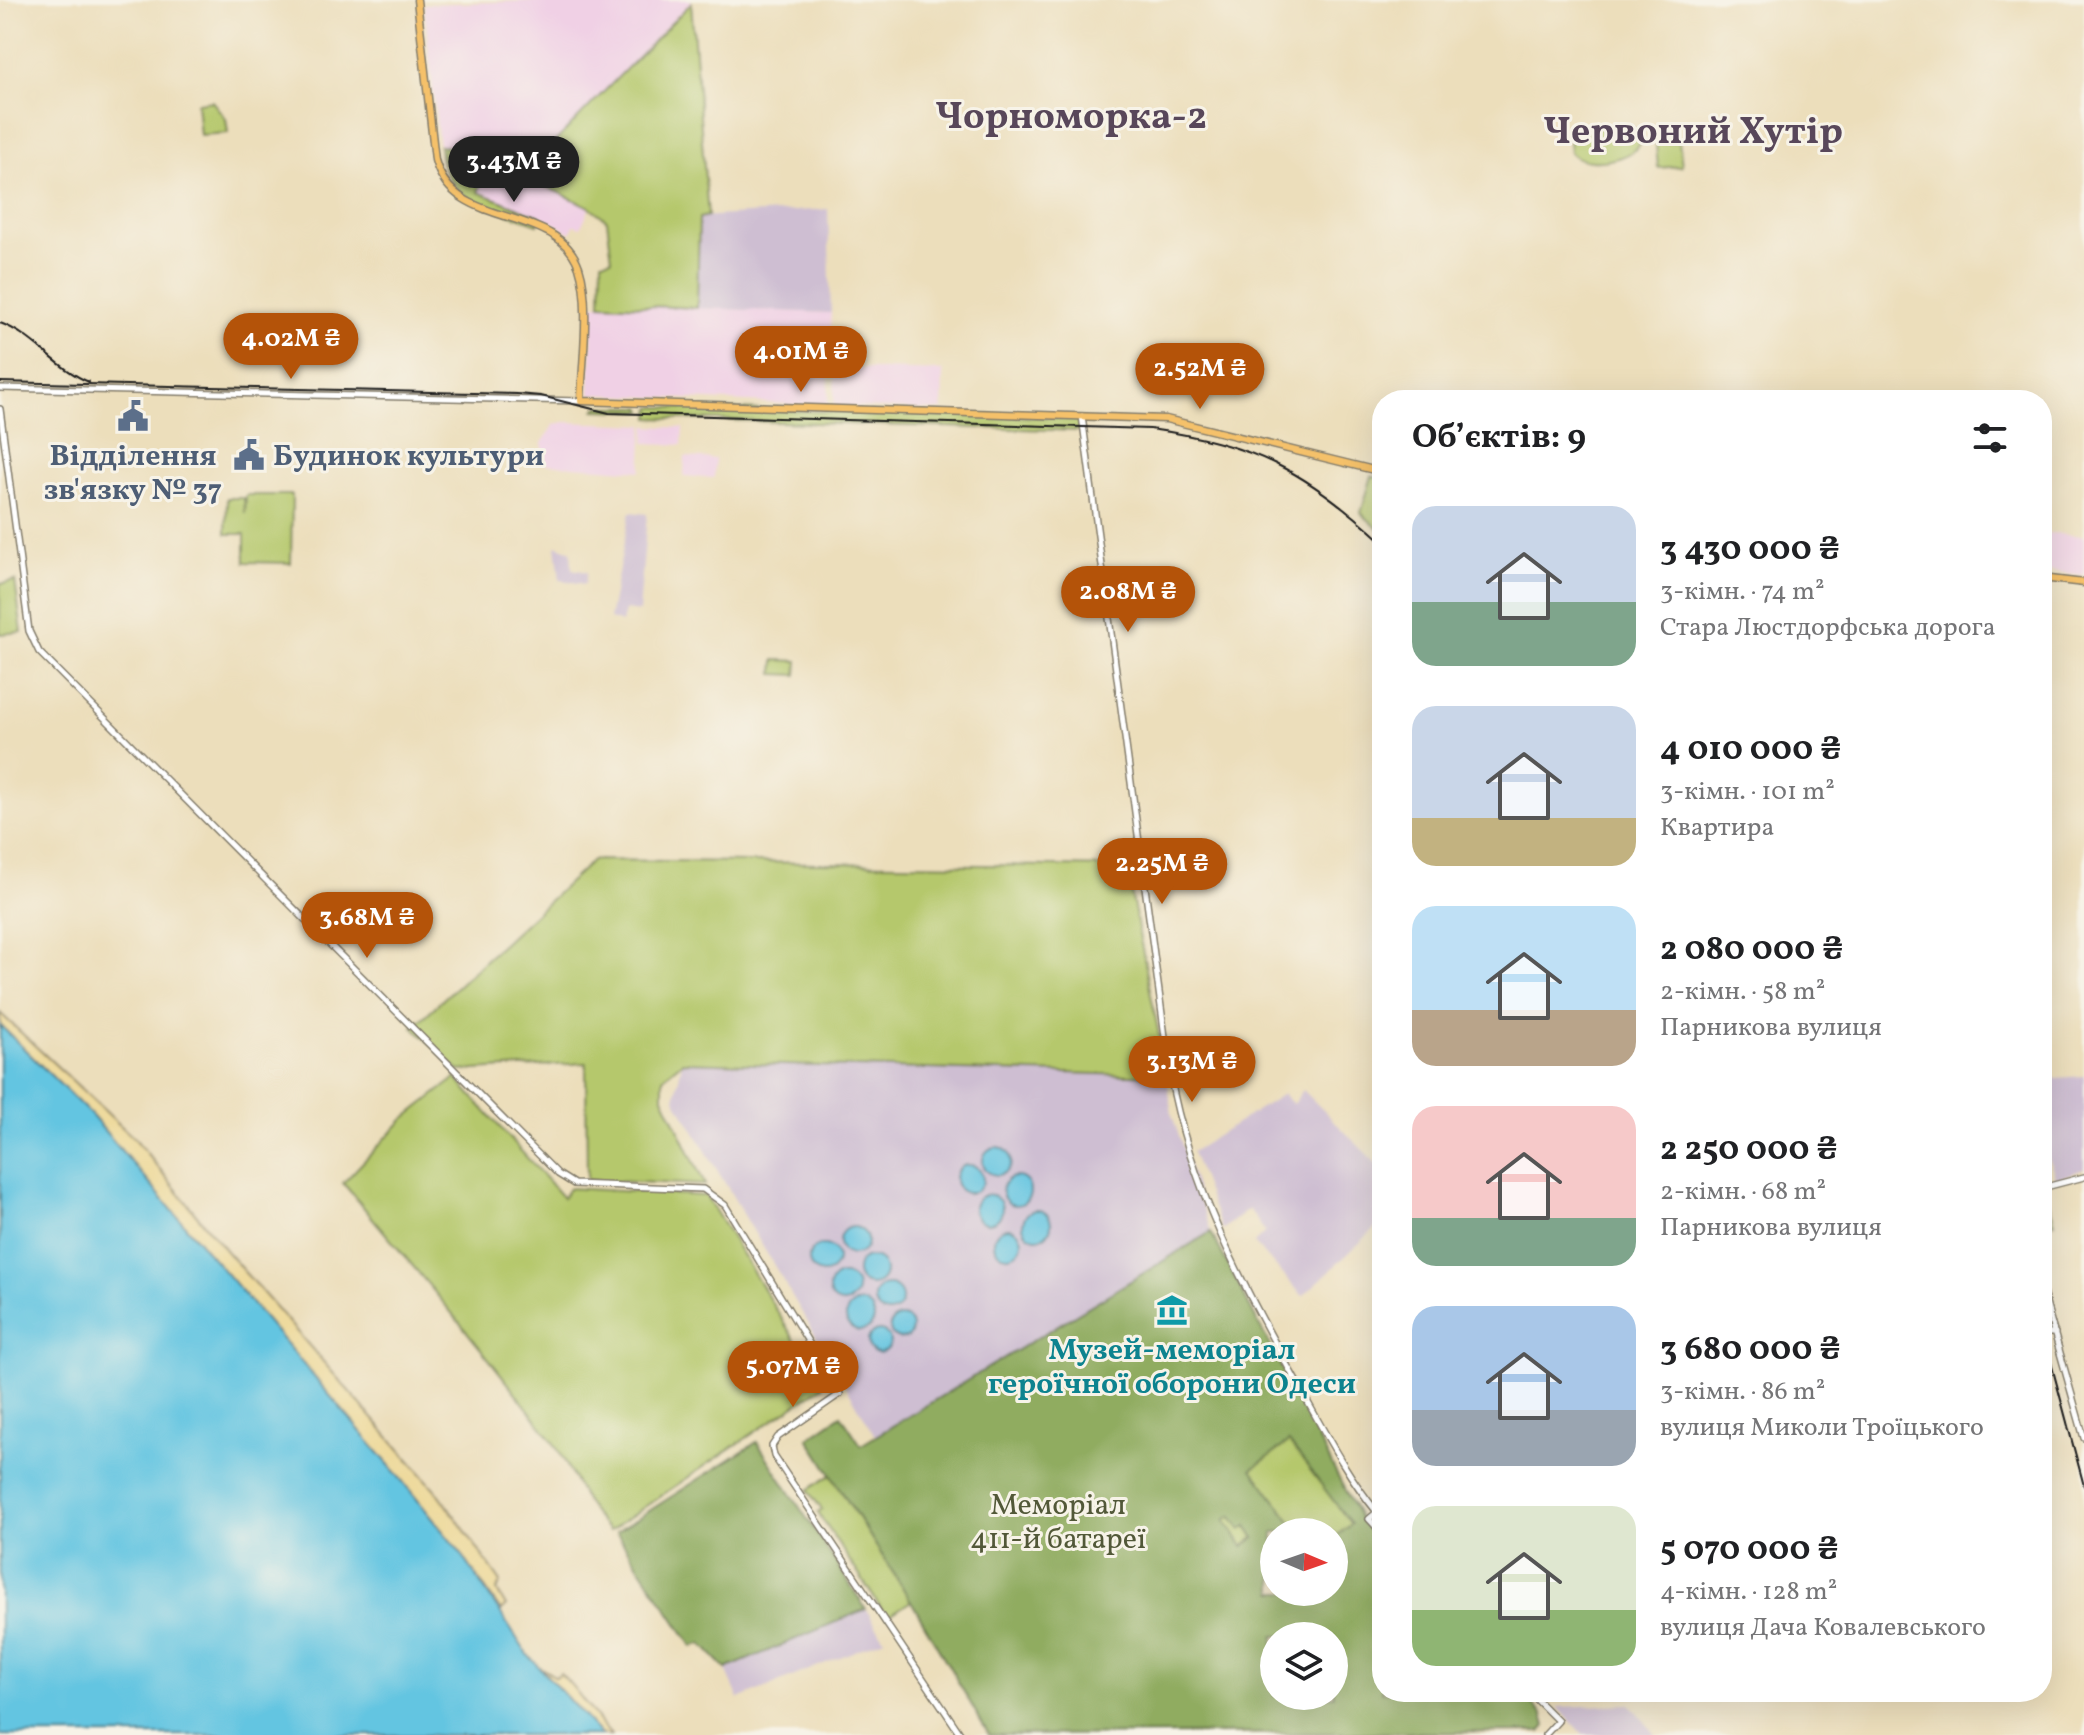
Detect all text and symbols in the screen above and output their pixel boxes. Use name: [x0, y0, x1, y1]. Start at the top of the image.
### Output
district label: Чорноморка-2: [935, 92, 1207, 145]
district label: Червоний Хутір: [1543, 107, 1843, 160]
pin: 3.43M ₴: [440, 136, 588, 204]
text: 3.43M ₴: [466, 144, 562, 180]
pin: 4.02M ₴: [217, 313, 365, 381]
text: 4.02M ₴: [241, 321, 341, 357]
pin: 4.01M ₴: [727, 326, 875, 394]
text: 4.01M ₴: [753, 334, 849, 370]
pin: 2.52M ₴: [1126, 343, 1274, 411]
text: 2.52M ₴: [1153, 351, 1247, 387]
public building icon: Відділення зв'язку № 37: [116, 399, 150, 433]
text: Об’єктів: 9: [1412, 415, 1586, 462]
icon: filters: [1968, 416, 2012, 460]
place label: Відділення зв'язку № 37: [44, 436, 222, 512]
place label: Будинок культури: [273, 436, 544, 478]
public building icon: Будинок культури: [232, 438, 266, 472]
text: 3 430 000 ₴: [1660, 527, 1840, 574]
icon: home: [1476, 538, 1572, 634]
pin: 2.08M ₴: [1054, 566, 1202, 634]
text: 2.08M ₴: [1079, 574, 1177, 610]
text: 3-кімн. · 74 m²: [1660, 574, 1825, 610]
text: Стара Люстдорфська дорога: [1660, 610, 1996, 646]
text: 4 010 000 ₴: [1660, 727, 1841, 774]
icon: home: [1476, 738, 1572, 834]
text: 3-кімн. · 101 m²: [1660, 774, 1835, 810]
text: Квартира: [1660, 810, 1774, 846]
pin: 2.25M ₴: [1088, 838, 1236, 906]
text: 2.25M ₴: [1115, 846, 1209, 882]
pin: 3.68M ₴: [293, 892, 441, 960]
text: 3.68M ₴: [319, 900, 415, 936]
text: 2 080 000 ₴: [1660, 927, 1843, 974]
icon: home: [1476, 938, 1572, 1034]
text: 2-кімн. · 58 m²: [1660, 974, 1825, 1010]
text: Парникова вулиця: [1660, 1010, 1882, 1046]
pin: 3.13M ₴: [1118, 1036, 1266, 1104]
text: 3.13M ₴: [1147, 1044, 1237, 1080]
text: 2 250 000 ₴: [1660, 1127, 1838, 1174]
icon: home: [1476, 1138, 1572, 1234]
text: 2-кімн. · 68 m²: [1660, 1174, 1826, 1210]
text: Парникова вулиця: [1660, 1210, 1882, 1246]
museum icon: Музей-меморіал героїчної оборони Одеси: [1155, 1293, 1189, 1327]
text: 3 680 000 ₴: [1660, 1327, 1841, 1374]
place label: Музей-меморіал героїчної оборони Одеси: [988, 1330, 1356, 1406]
icon: home: [1476, 1338, 1572, 1434]
pin: 5.07M ₴: [719, 1341, 867, 1409]
text: 5.07M ₴: [746, 1349, 840, 1385]
text: 3-кімн. · 86 m²: [1660, 1374, 1825, 1410]
text: вулиця Миколи Троїцького: [1660, 1410, 1984, 1446]
park label: Меморіал 411-й батареї: [970, 1485, 1146, 1561]
north arrow: [1260, 1518, 1348, 1606]
map controls: [1260, 1518, 1348, 1710]
text: 5 070 000 ₴: [1660, 1527, 1839, 1574]
icon: home: [1476, 1538, 1572, 1634]
text: 4-кімн. · 128 m²: [1660, 1574, 1837, 1610]
text: вулиця Дача Ковалевського: [1660, 1610, 1986, 1646]
button: layers: [1260, 1622, 1348, 1710]

